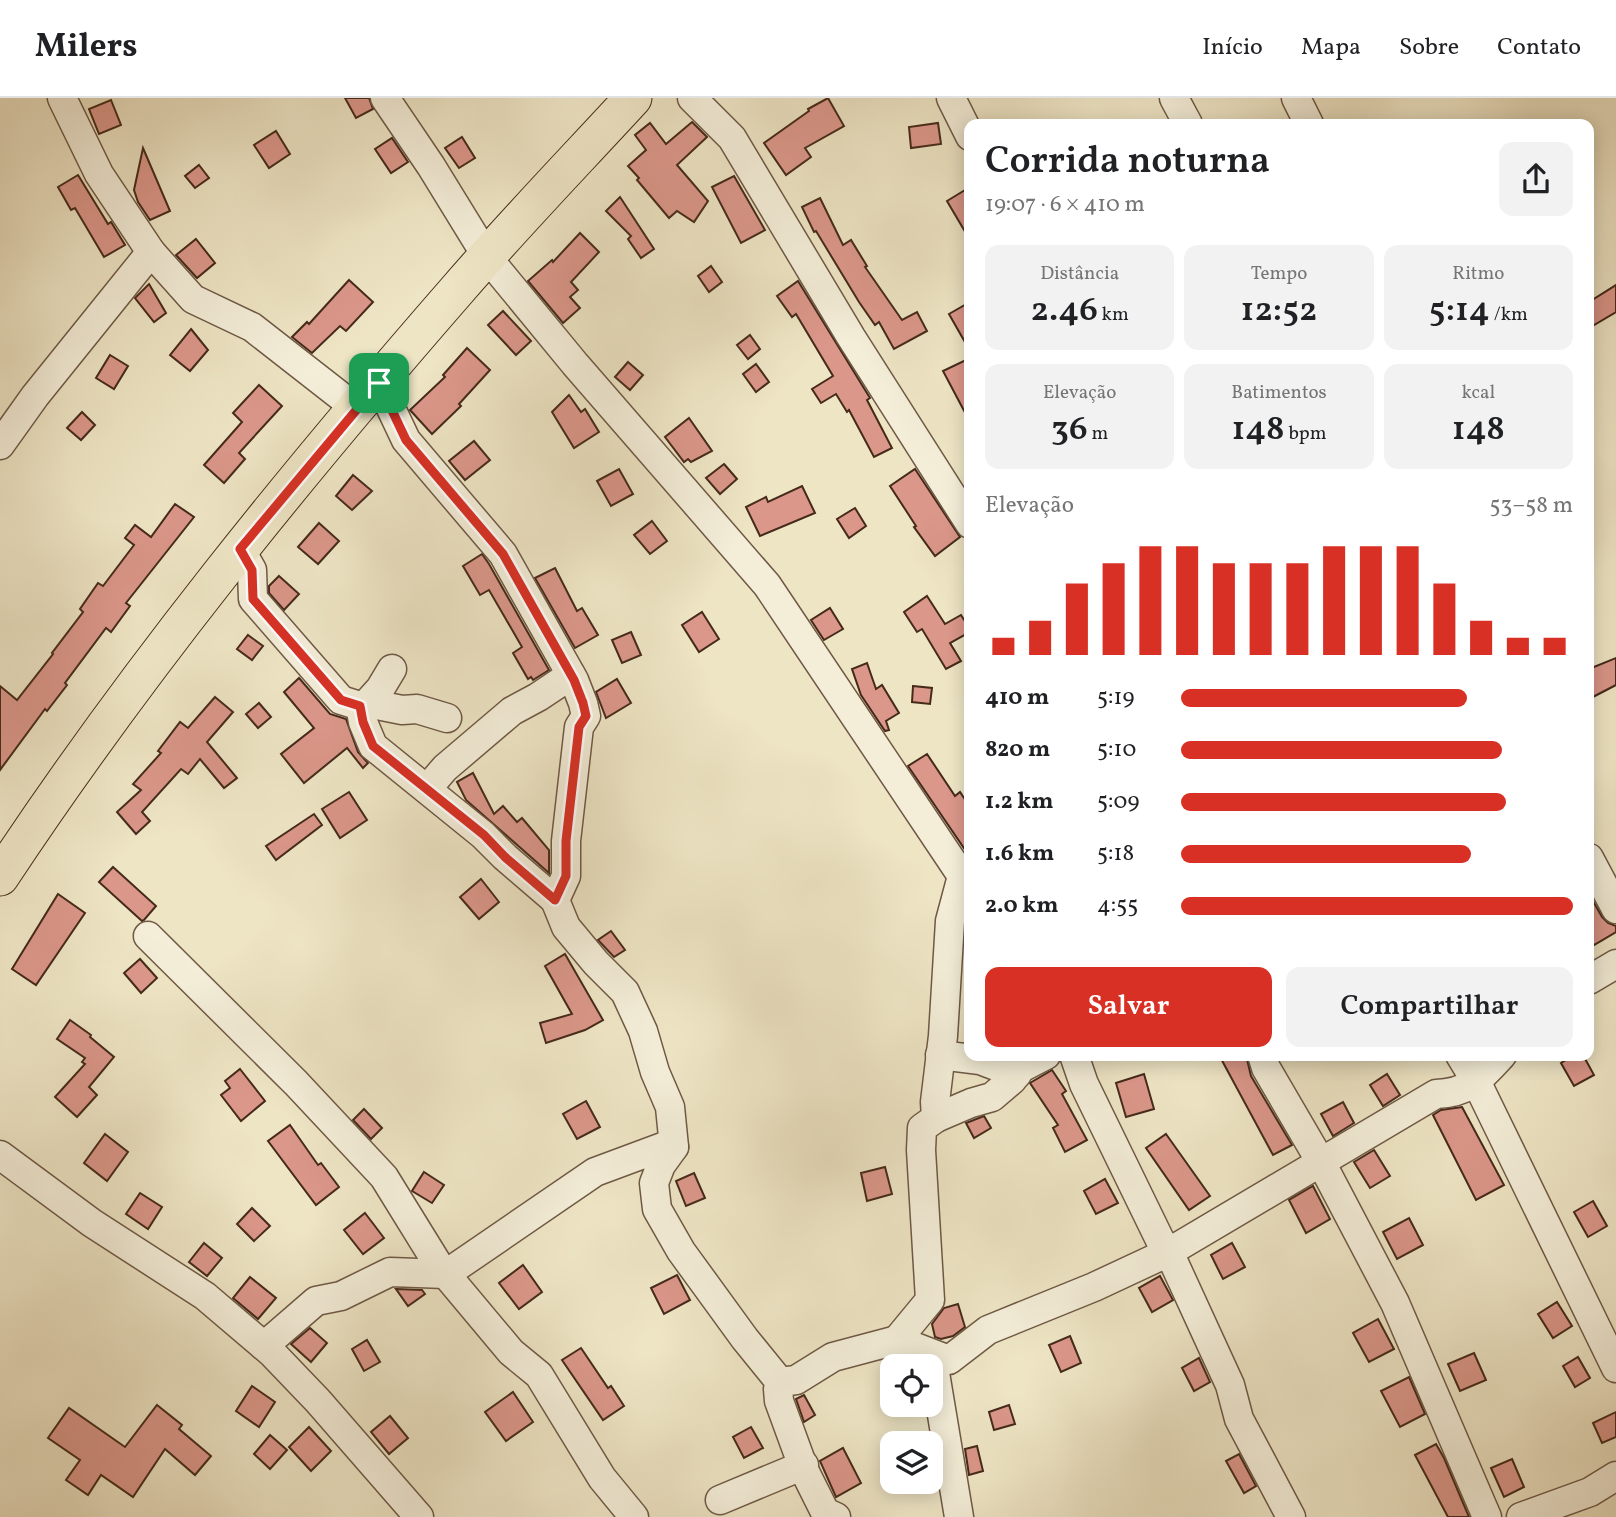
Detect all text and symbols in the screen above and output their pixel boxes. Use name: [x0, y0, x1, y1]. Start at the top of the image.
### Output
text: Milers: [35, 25, 138, 71]
text: Início: [1202, 31, 1263, 65]
text: Mapa: [1301, 31, 1361, 65]
text: Sobre: [1399, 31, 1459, 65]
text: Contato: [1497, 31, 1581, 65]
text: Corrida noturna: [985, 136, 1270, 189]
button: share: [1499, 142, 1573, 216]
text: 19:07 · 6 × 410 m: [985, 189, 1145, 221]
text: Distância: [1040, 261, 1119, 287]
text: Tempo: [1251, 261, 1307, 287]
text: Ritmo: [1452, 261, 1504, 287]
text: 2.46: [1031, 287, 1098, 335]
text: 12:52: [1241, 287, 1317, 335]
text: 5:14: [1429, 287, 1490, 335]
text: km: [1098, 302, 1129, 328]
text: /km: [1490, 302, 1528, 328]
pin: [349, 353, 409, 413]
icon: arrive: [360, 364, 398, 402]
text: Elevação: [1043, 380, 1116, 406]
text: Batimentos: [1231, 380, 1327, 406]
text: kcal: [1461, 380, 1495, 406]
text: 36: [1051, 406, 1088, 454]
text: 148: [1232, 406, 1285, 454]
text: 148: [1452, 406, 1505, 454]
text: m: [1088, 421, 1108, 447]
text: bpm: [1285, 421, 1326, 447]
text: Elevação: [985, 490, 1074, 522]
text: 53–58 m: [1489, 490, 1573, 522]
text: 410 m: [985, 682, 1049, 714]
text: 5:19: [1097, 682, 1134, 714]
text: 820 m: [985, 734, 1050, 766]
text: 5:10: [1097, 734, 1136, 766]
text: 1.2 km: [985, 786, 1054, 818]
text: 5:09: [1097, 786, 1139, 818]
text: 1.6 km: [985, 838, 1054, 870]
text: 5:18: [1097, 838, 1134, 870]
text: 2.0 km: [985, 890, 1058, 922]
text: 4:55: [1097, 890, 1138, 922]
button: Salvar: [985, 967, 1272, 1047]
button: Compartilhar: [1286, 967, 1573, 1047]
map controls: [880, 1354, 943, 1494]
button: locate: [880, 1354, 943, 1417]
button: layers: [880, 1431, 943, 1494]

